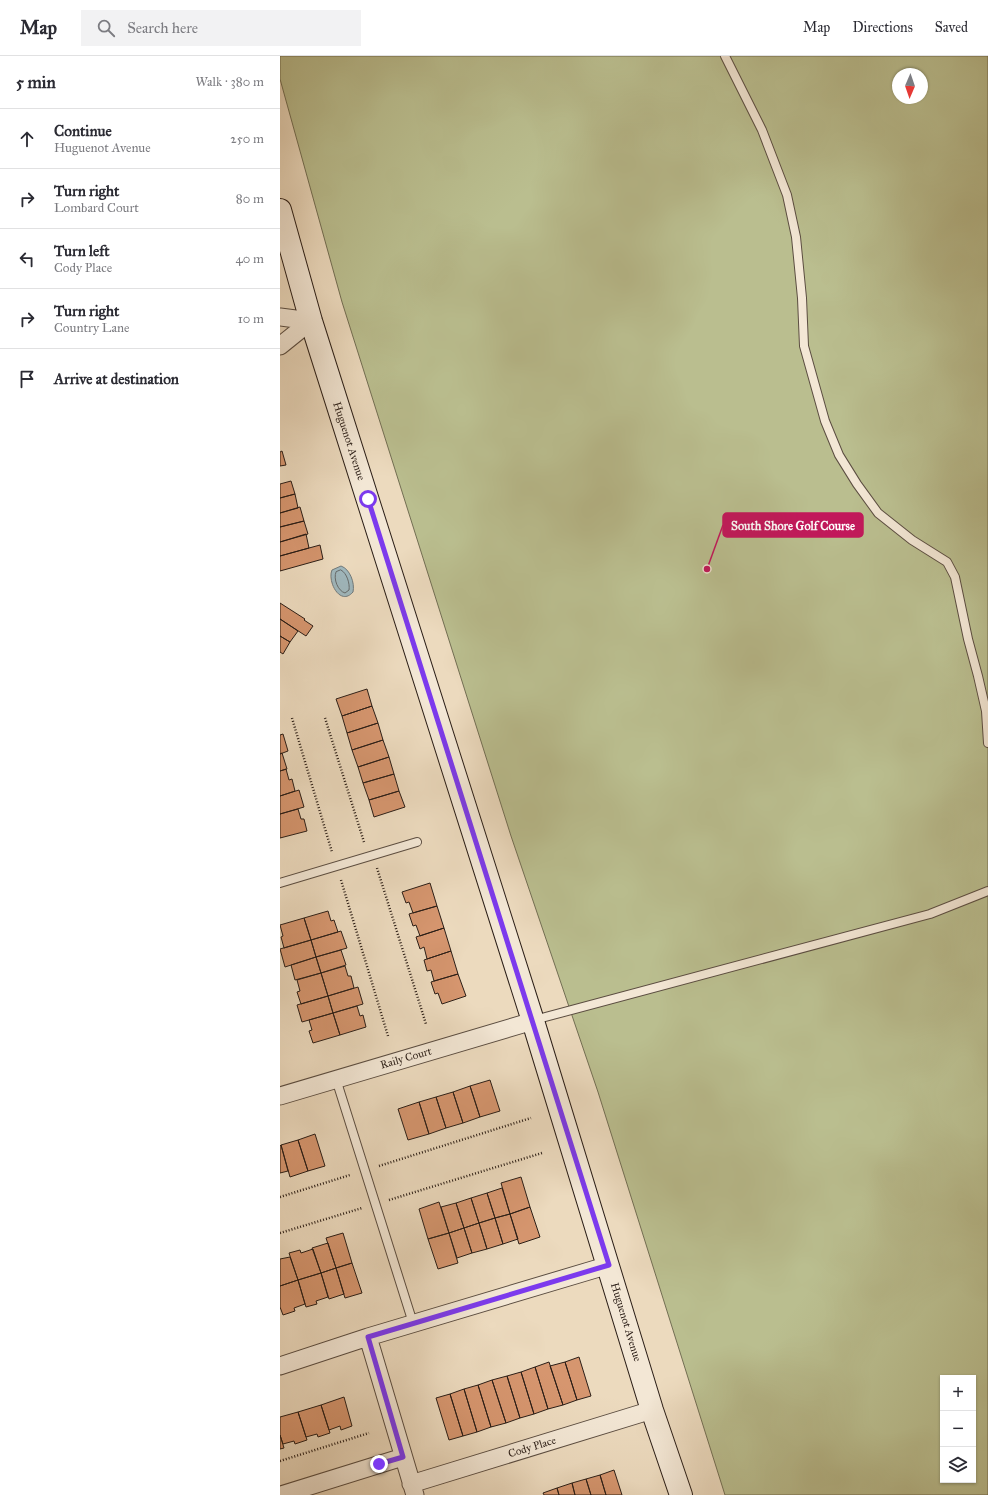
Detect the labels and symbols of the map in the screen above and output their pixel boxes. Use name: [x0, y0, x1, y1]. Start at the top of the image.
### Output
north arrow: [892, 68, 928, 104]
street label: Huguenot Avenue: [330, 400, 368, 482]
route start: [359, 490, 377, 508]
callout: South Shore Golf Course: [723, 513, 863, 537]
text: South Shore Golf Course: [731, 519, 855, 533]
street label: Raily Court: [379, 1044, 433, 1072]
street label: Huguenot Avenue: [608, 1281, 644, 1363]
street label: Cody Place: [507, 1433, 558, 1460]
route end: [370, 1455, 388, 1473]

